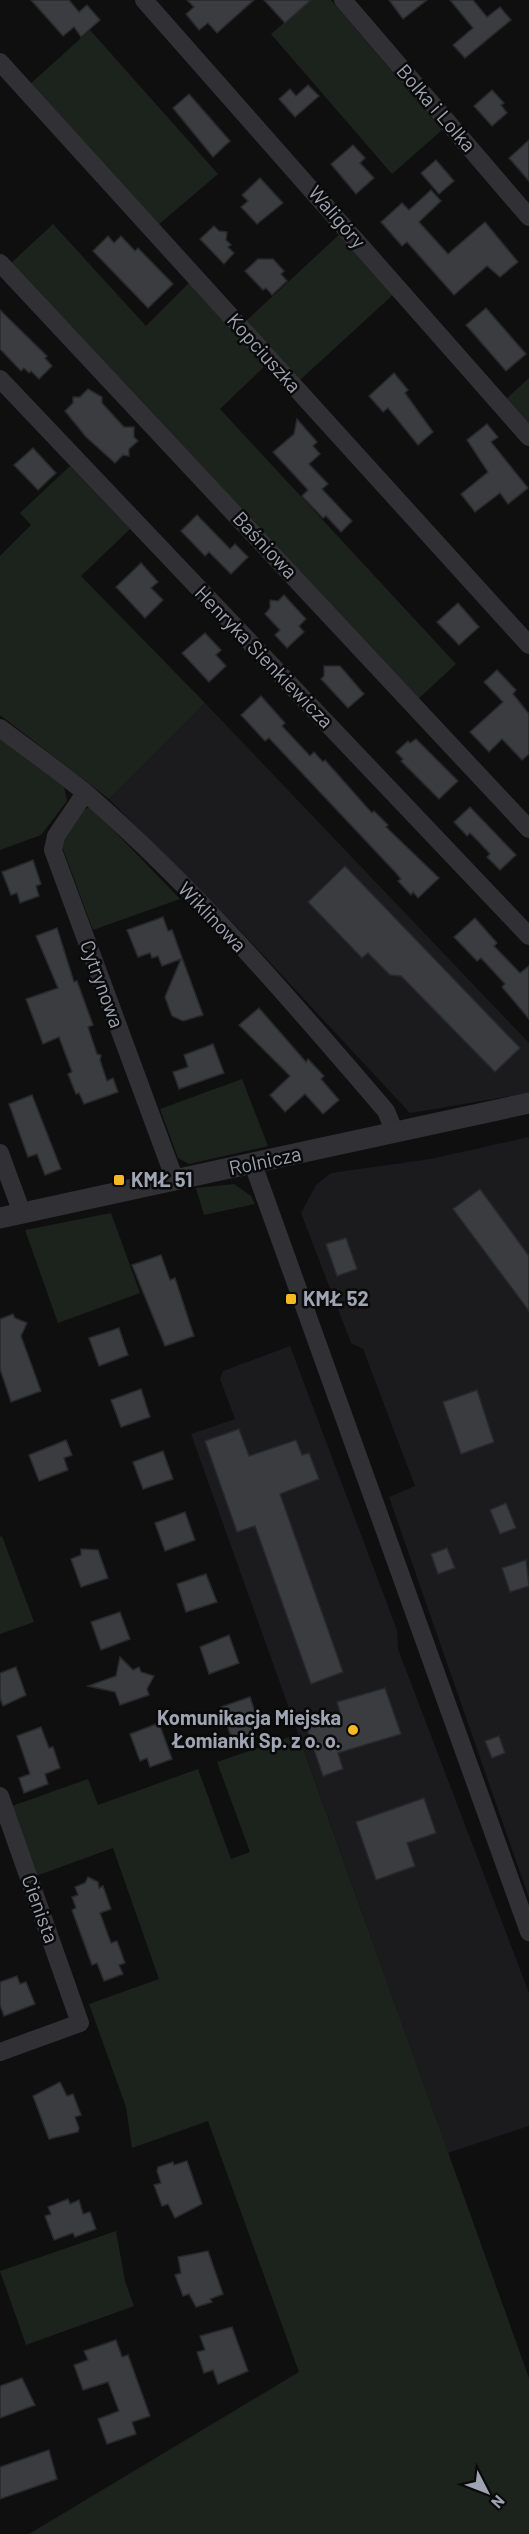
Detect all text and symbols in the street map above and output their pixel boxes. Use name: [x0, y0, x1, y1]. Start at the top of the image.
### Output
street label: Bolka i Lolka: [392, 59, 481, 156]
street label: Waligóry: [304, 180, 371, 253]
street label: Kopciuszka: [223, 308, 307, 397]
street label: Baśniowa: [229, 506, 303, 583]
street label: Henryka Sienkiewicza: [191, 580, 339, 732]
street label: Wiklinowa: [174, 876, 252, 956]
street label: Cytrynowa: [76, 937, 130, 1031]
street label: Rolnicza: [227, 1141, 303, 1179]
place label: KMŁ 51: [131, 1167, 192, 1191]
marker: KMŁ 51: [112, 1173, 126, 1187]
place label: KMŁ 52: [303, 1286, 369, 1310]
marker: KMŁ 52: [284, 1292, 298, 1306]
place label: Komunikacja Miejska Łomianki Sp. z o. o.: [157, 1705, 341, 1752]
marker: Komunikacja Miejska Łomianki Sp. z o. o.: [346, 1723, 360, 1737]
street label: Cienista: [18, 1871, 64, 1946]
north arrow: [457, 2462, 517, 2522]
text: N: [488, 2492, 509, 2513]

